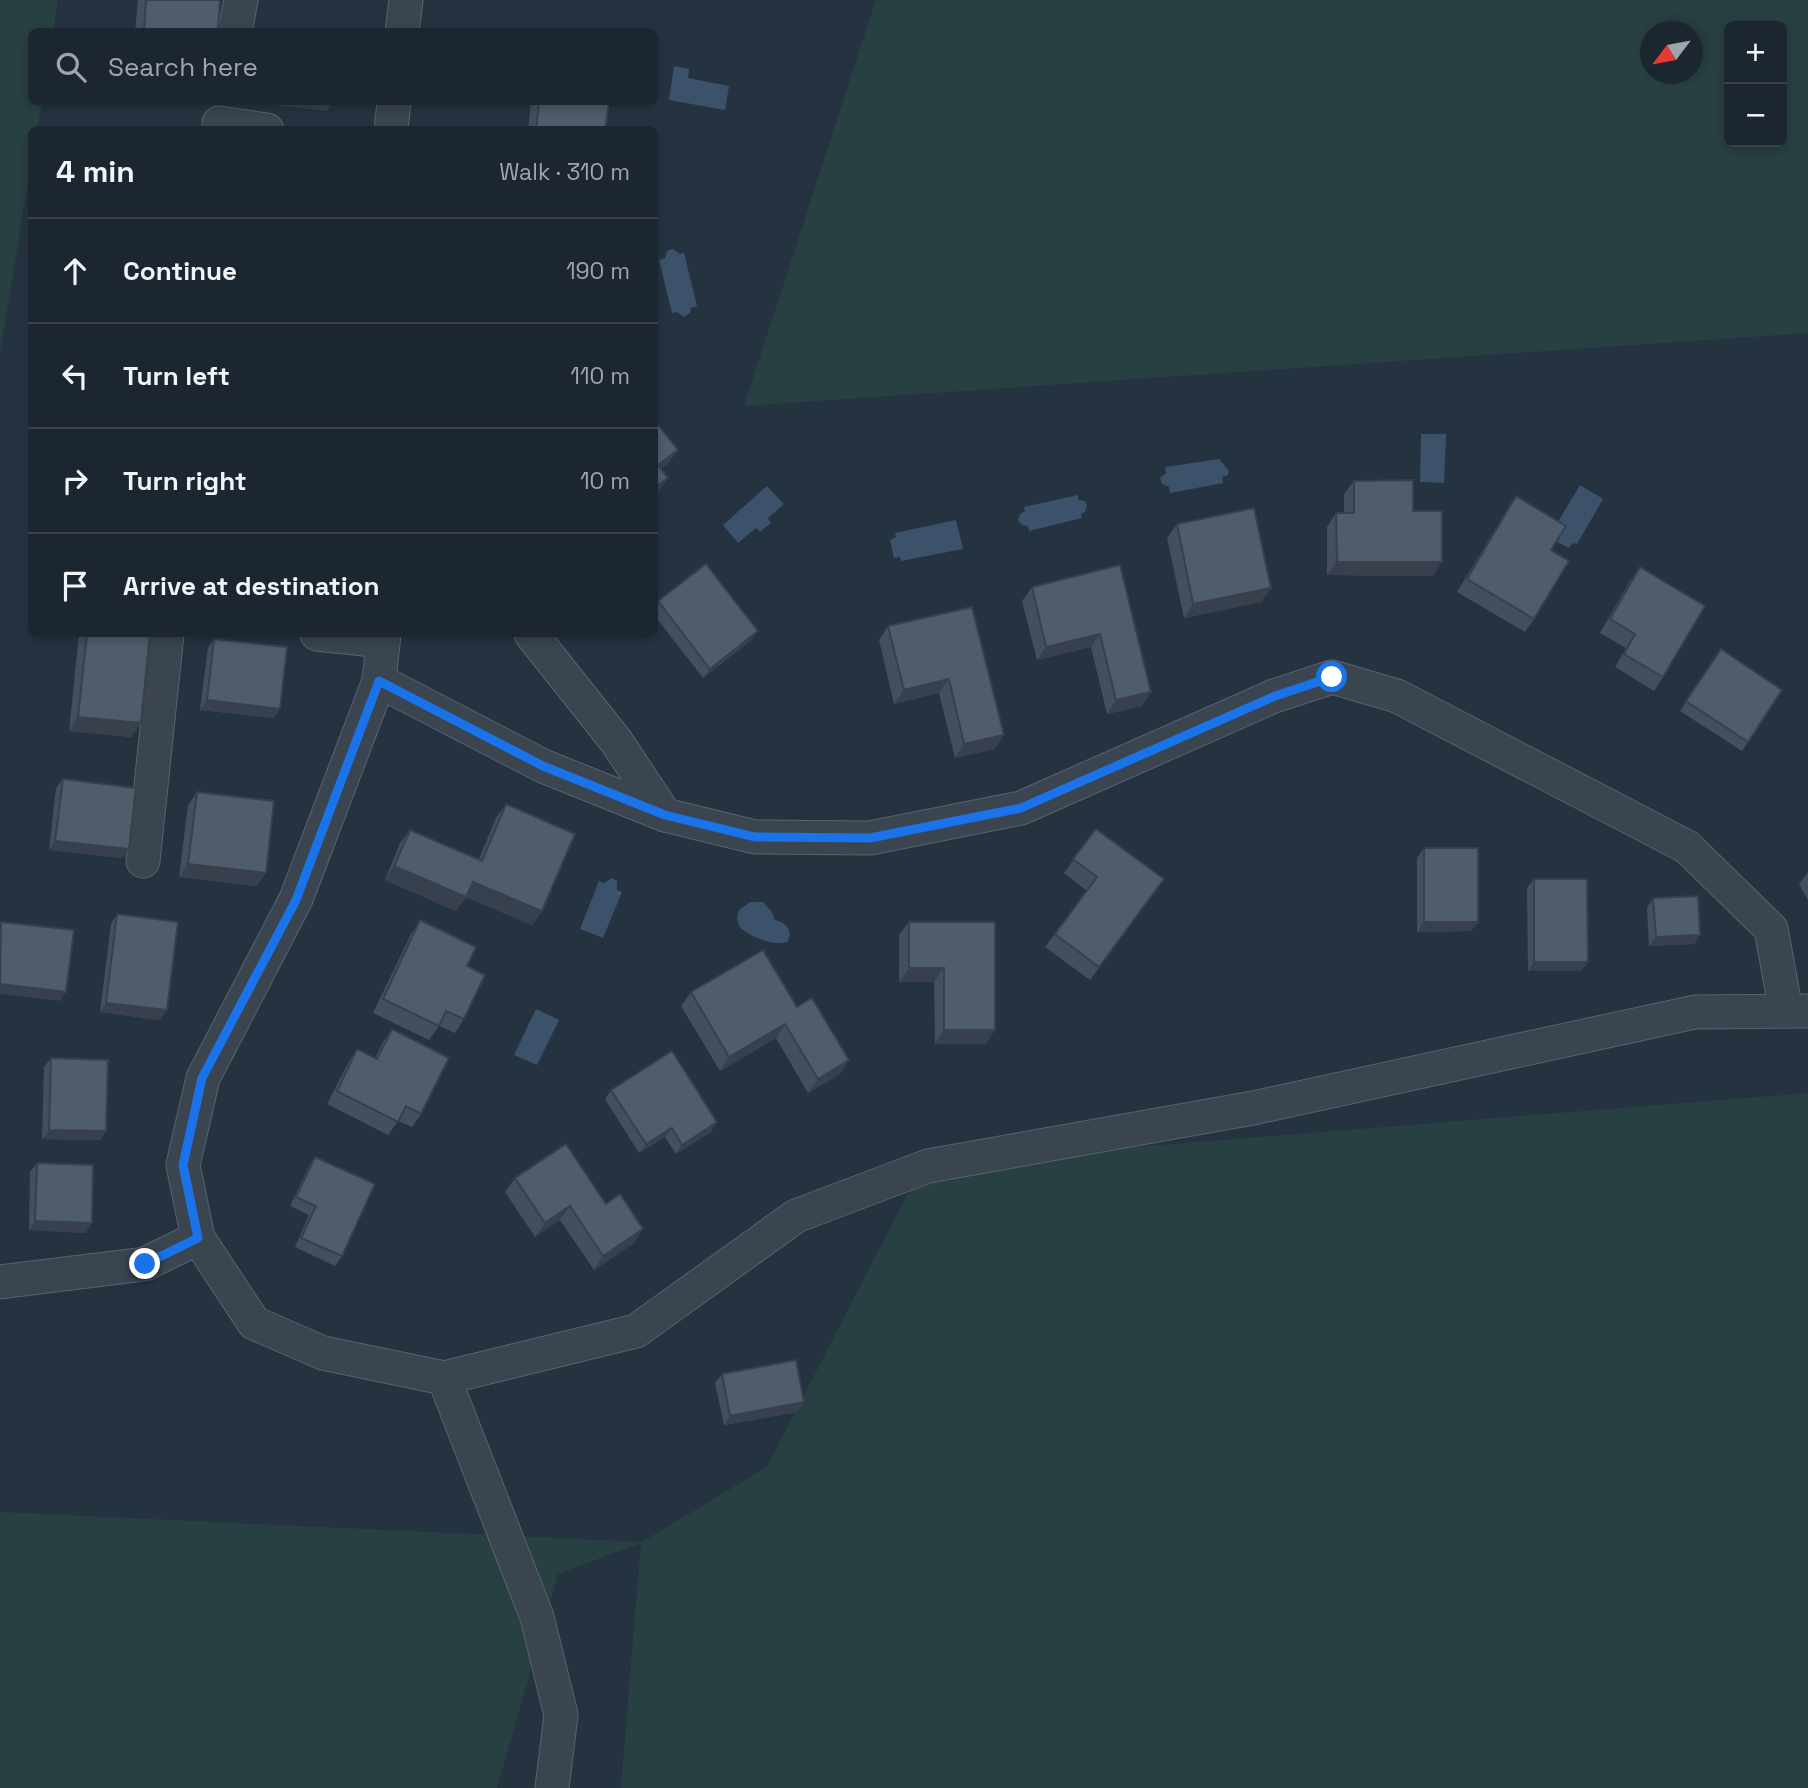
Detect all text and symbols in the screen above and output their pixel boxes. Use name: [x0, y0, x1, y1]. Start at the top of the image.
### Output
north arrow: [1640, 21, 1703, 84]
map controls: [1724, 21, 1787, 147]
button: +: [1724, 21, 1787, 84]
search box: [28, 28, 658, 105]
icon: search: [52, 48, 90, 86]
text: Search here: [108, 50, 258, 84]
button: −: [1724, 84, 1787, 147]
text: 4 min: [56, 152, 135, 191]
text: Walk · 310 m: [499, 157, 630, 187]
icon: ahead: [56, 252, 94, 290]
text: Continue: [123, 254, 237, 288]
text: 190 m: [566, 256, 630, 286]
icon: left: [56, 357, 94, 395]
text: Turn left: [123, 359, 230, 393]
text: 110 m: [570, 361, 630, 391]
icon: right: [56, 462, 94, 500]
text: Turn right: [123, 464, 247, 498]
text: 10 m: [580, 466, 630, 496]
icon: arrive: [56, 567, 94, 605]
text: Arrive at destination: [123, 569, 380, 603]
route start: [1316, 661, 1347, 692]
route end: [129, 1248, 160, 1279]

